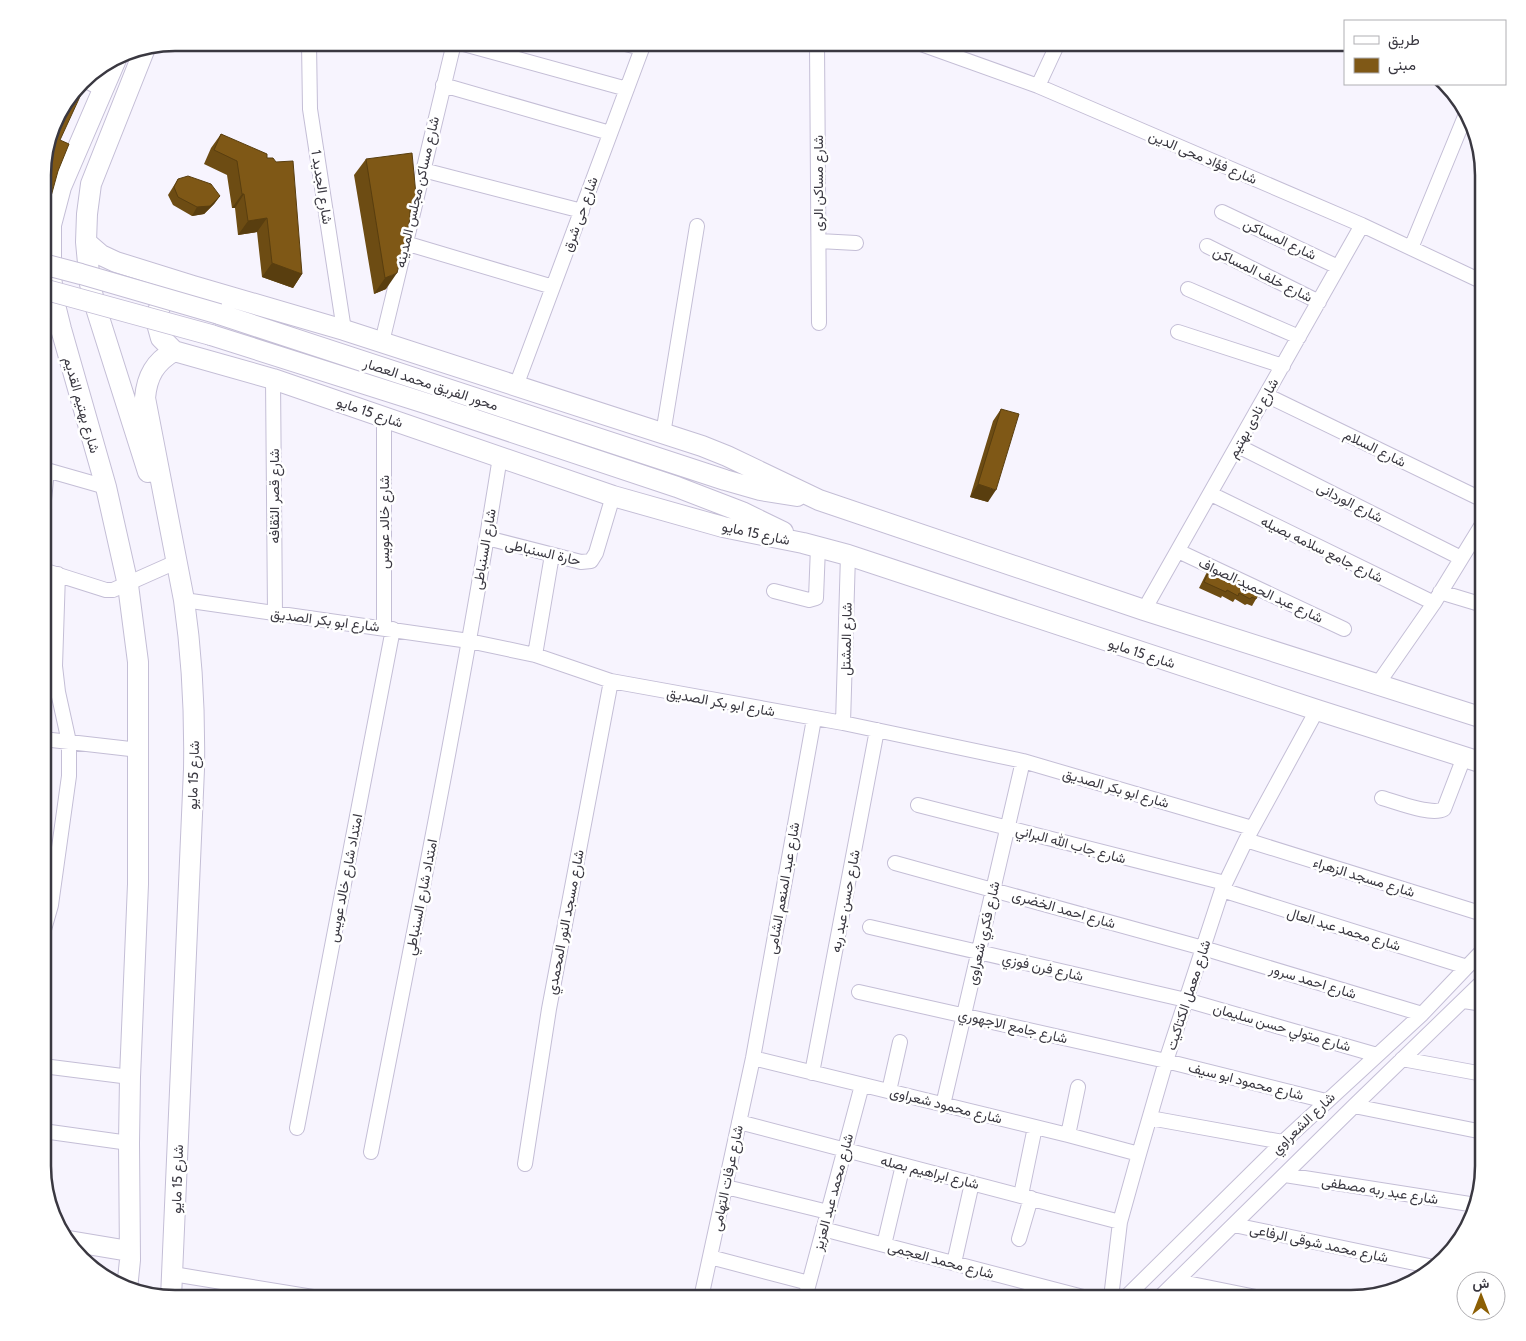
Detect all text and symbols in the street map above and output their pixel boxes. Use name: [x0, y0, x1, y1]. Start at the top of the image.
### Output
legend: [1344, 20, 1506, 85]
text: طريق: [1388, 31, 1420, 50]
text: مبنى: [1388, 56, 1416, 75]
street label: شارع مساكن مجلس المدينه: [391, 115, 445, 270]
street label: شارع فؤاد محى الدين: [1145, 126, 1260, 190]
street label: شارع مساكن الرى: [809, 135, 829, 231]
street label: شارع الجديد 1: [305, 148, 337, 226]
street label: شارع حى شرق: [558, 174, 604, 255]
street label: شارع المساكن: [1240, 214, 1319, 266]
street label: شارع خلف المساكن: [1209, 242, 1316, 308]
street label: محور الفريق محمد العصار: [360, 353, 501, 414]
street label: شارع بهتيم القديم: [58, 355, 104, 456]
street label: شارع نادى بهتيم: [1224, 375, 1284, 462]
street label: شارع 15 مايو: [334, 392, 406, 434]
street label: شارع السلام: [1340, 425, 1409, 473]
street label: شارع قصر الثقافه: [265, 448, 285, 544]
street label: شارع خالد عويس: [375, 475, 395, 569]
street label: شارع الوردانى: [1313, 478, 1386, 528]
street label: شارع السنباطى: [468, 507, 502, 591]
street label: شارع جامع سلامه بصيله: [1257, 512, 1386, 588]
street label: شارع 15 مايو: [720, 517, 792, 551]
street label: حارة السنباطى: [503, 535, 583, 569]
street label: شارع عبد الحميد الصواف: [1195, 553, 1326, 629]
street label: شارع المشتل: [836, 602, 858, 676]
street label: شارع ابو بكر الصديق: [269, 604, 381, 638]
street label: شارع 15 مايو: [1106, 634, 1178, 674]
street label: شارع ابو بكر الصديق: [665, 684, 777, 722]
street label: شارع 15 مايو: [183, 740, 205, 810]
street label: شارع ابو بكر الصديق: [1060, 764, 1171, 814]
street label: امتداد شارع خالد عويس: [324, 812, 368, 944]
street label: شارع عبد المنعم الشامى: [763, 821, 805, 956]
street label: شارع جاب الله البراني: [1013, 821, 1128, 870]
street label: امتداد شارع السنباطي: [401, 837, 444, 957]
street label: شارع مسجد النور المحمدي: [542, 848, 591, 996]
street label: شارع حسن عبد ربه: [826, 848, 866, 954]
street label: شارع مسجد الزهراء: [1310, 853, 1417, 903]
street label: شارع فكري شعراوى: [962, 879, 1007, 987]
street label: شارع احمد الخضرى: [1010, 886, 1118, 934]
street label: شارع محمد عبد العال: [1285, 903, 1403, 957]
street label: شارع معمل الكتاكيت: [1162, 937, 1216, 1053]
street label: شارع فرن فوزي: [1000, 949, 1085, 988]
street label: شارع احمد سرور: [1266, 959, 1359, 1005]
street label: شارع متولي حسن سليمان: [1210, 999, 1353, 1058]
street label: شارع جامع الاجهوري: [956, 1005, 1070, 1050]
street label: شارع محمود ابو سيف: [1186, 1058, 1306, 1106]
street label: شارع محمود شعراوى: [887, 1082, 1004, 1130]
street label: شارع الشعراوي: [1267, 1088, 1341, 1160]
street label: شارع عرفات التهامى: [707, 1123, 749, 1233]
street label: شارع محمد عبد العزيز: [808, 1131, 859, 1254]
street label: شارع 15 مايو: [167, 1144, 189, 1214]
street label: شارع ابراهيم بصله: [878, 1151, 981, 1195]
street label: شارع عبد ربه مصطفى: [1320, 1172, 1440, 1210]
street label: شارع محمد شوقى الرفاعى: [1248, 1220, 1390, 1268]
street label: شارع محمد العجمى: [885, 1237, 996, 1285]
north arrow: [1456, 1271, 1506, 1321]
text: ش: [1473, 1274, 1490, 1292]

